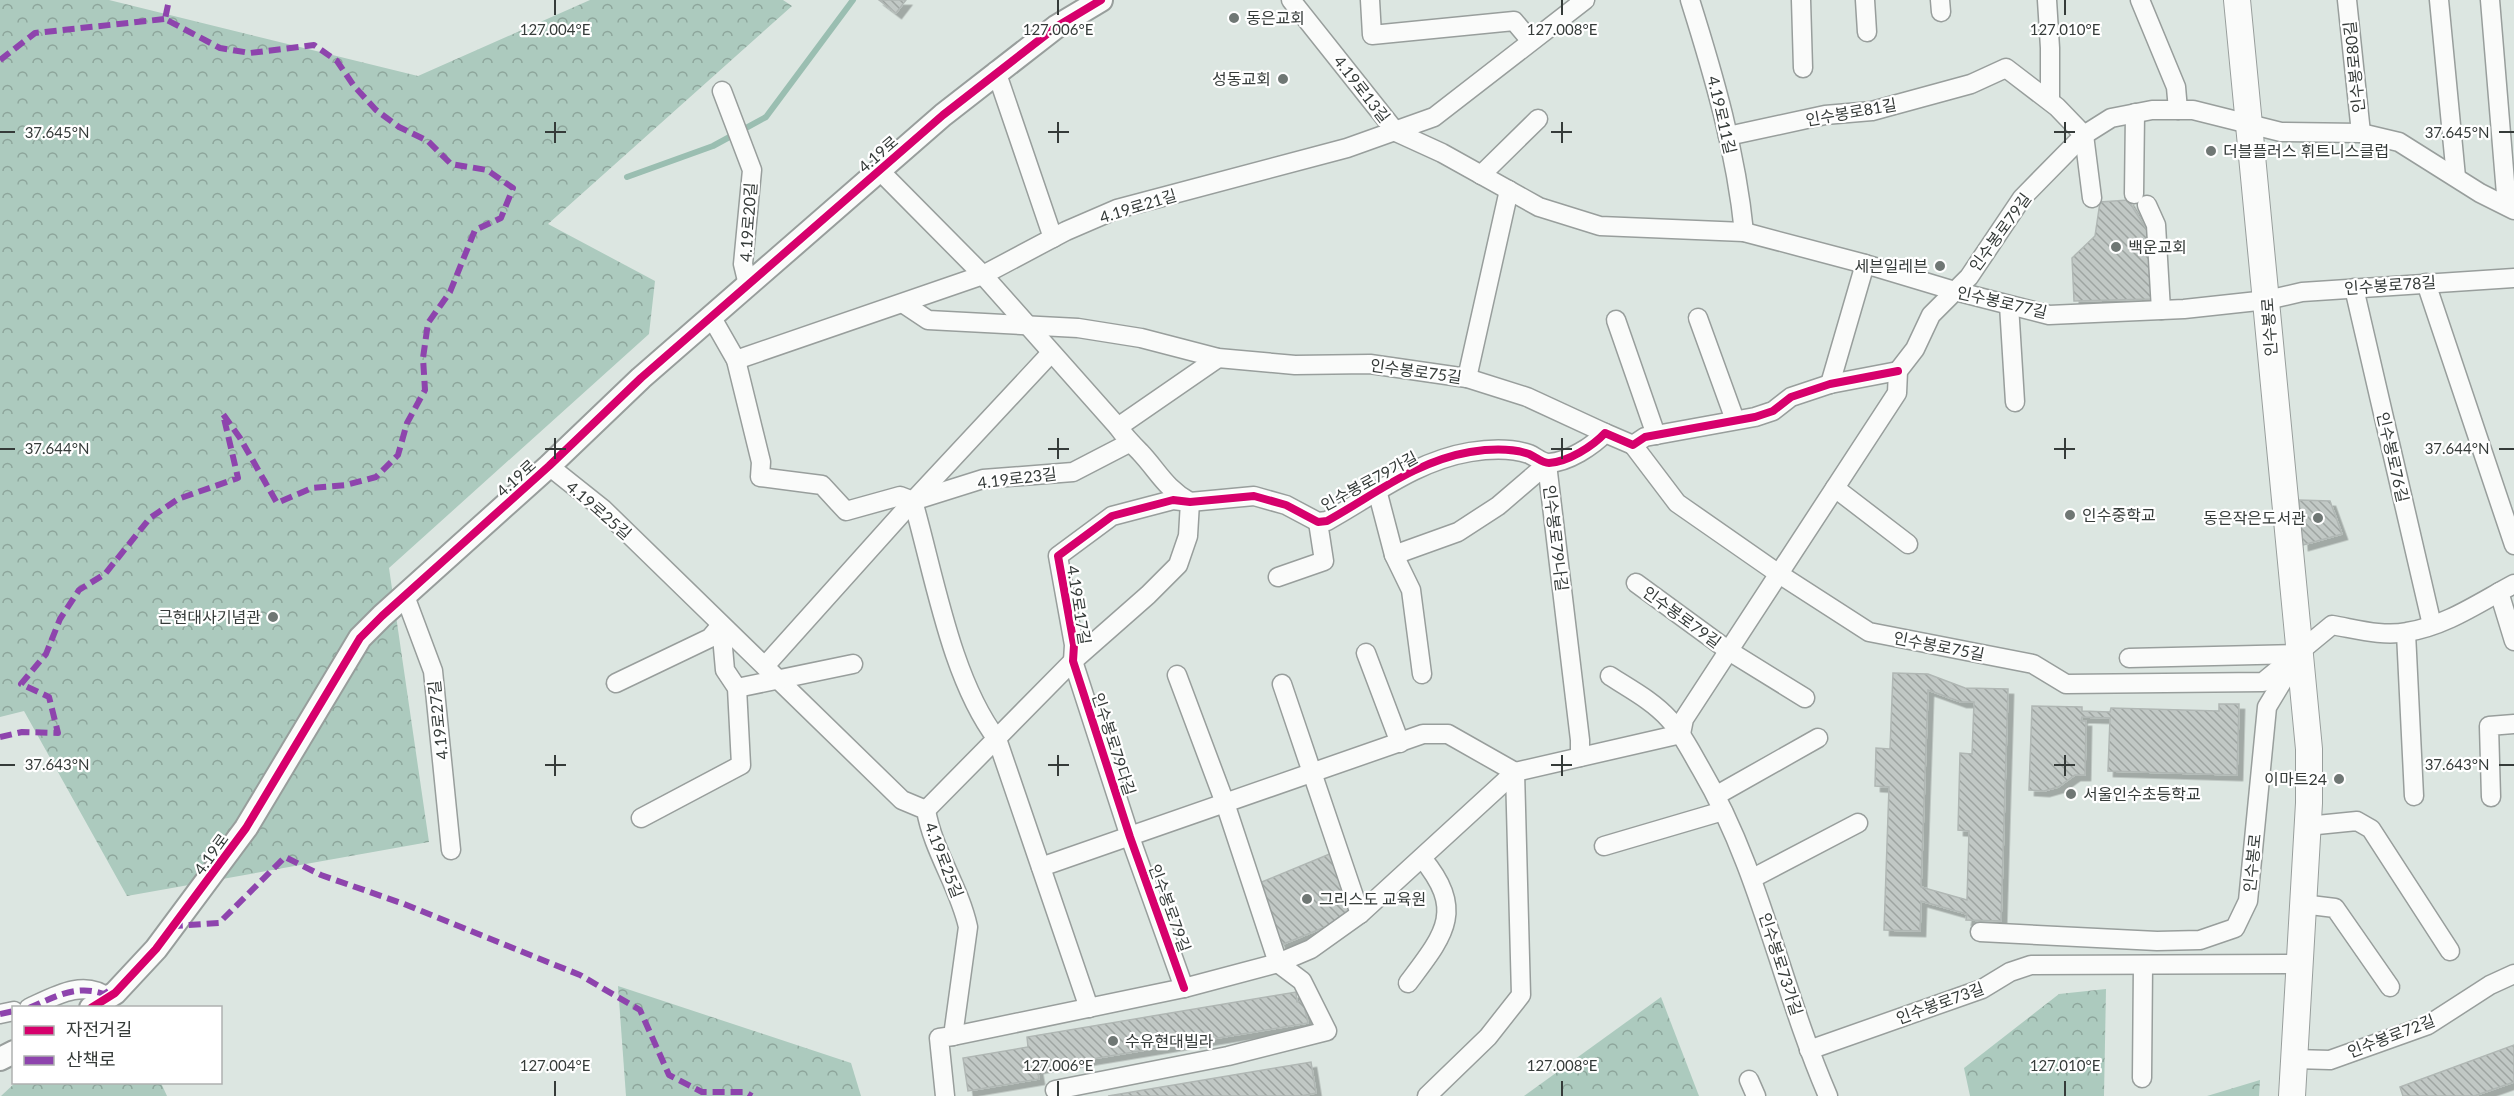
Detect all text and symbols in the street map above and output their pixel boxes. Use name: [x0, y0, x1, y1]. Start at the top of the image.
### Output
place label: 동은교회: [1246, 8, 1305, 27]
marker: 동은교회: [1227, 11, 1241, 25]
text: 127.004°E: [520, 20, 590, 38]
text: 127.006°E: [1023, 20, 1093, 38]
text: 127.008°E: [1527, 20, 1597, 38]
text: 127.010°E: [2030, 20, 2100, 38]
street label: 인수봉로80길: [2339, 20, 2368, 114]
street label: 4.19로13길: [1330, 51, 1394, 126]
place label: 성동교회: [1212, 69, 1271, 88]
marker: 성동교회: [1276, 72, 1290, 86]
street label: 4.19로11길: [1704, 74, 1741, 156]
street label: 인수봉로81길: [1804, 94, 1898, 129]
text: 37.645°N: [25, 123, 89, 141]
text: 37.645°N: [2425, 123, 2489, 141]
street label: 4.19로: [854, 131, 902, 176]
place label: 더블플러스 휘트니스클럽: [2223, 141, 2389, 160]
marker: 더블플러스 휘트니스클럽: [2204, 144, 2218, 158]
street label: 4.19로20길: [735, 182, 760, 262]
street label: 4.19로21길: [1097, 185, 1179, 226]
street label: 인수봉로79길: [1965, 189, 2034, 275]
place label: 백운교회: [2128, 237, 2187, 256]
marker: 백운교회: [2109, 240, 2123, 254]
place label: 세븐일레븐: [1854, 256, 1928, 275]
marker: 세븐일레븐: [1933, 259, 1947, 273]
street label: 인수봉로78길: [2343, 272, 2437, 297]
street label: 인수봉로77길: [1955, 282, 2049, 321]
street label: 인수봉로: [2257, 297, 2280, 357]
street label: 인수봉로75길: [1369, 355, 1463, 386]
street label: 인수봉로76길: [2374, 410, 2413, 504]
text: 37.644°N: [25, 439, 89, 457]
text: 37.644°N: [2425, 439, 2489, 457]
street label: 인수봉로79가길: [1317, 447, 1420, 514]
street label: 4.19로: [492, 455, 539, 500]
street label: 4.19로23길: [976, 463, 1058, 492]
street label: 4.19로25길: [563, 476, 636, 543]
street label: 인수봉로79나길: [1541, 484, 1572, 592]
place label: 인수중학교: [2082, 505, 2156, 524]
marker: 인수중학교: [2063, 508, 2077, 522]
place label: 동은작은도서관: [2203, 508, 2306, 527]
marker: 동은작은도서관: [2311, 511, 2325, 525]
street label: 4.19로17길: [1064, 564, 1095, 646]
street label: 인수봉로79길: [1639, 582, 1725, 651]
place label: 근현대사기념관: [158, 607, 261, 626]
marker: 근현대사기념관: [266, 610, 280, 624]
street label: 인수봉로75길: [1892, 627, 1986, 664]
street label: 4.19로27길: [424, 679, 451, 761]
street label: 인수봉로79다길: [1089, 690, 1140, 798]
text: 37.643°N: [25, 755, 89, 773]
text: 37.643°N: [2425, 755, 2489, 773]
place label: 이마트24: [2264, 769, 2327, 788]
marker: 이마트24: [2332, 772, 2346, 786]
place label: 서울인수초등학교: [2083, 784, 2201, 803]
marker: 서울인수초등학교: [2064, 787, 2078, 801]
street label: 4.19로25길: [921, 819, 968, 900]
street label: 4.19로: [189, 829, 232, 878]
street label: 인수봉로: [2239, 832, 2264, 893]
street label: 인수봉로79길: [1146, 861, 1195, 954]
place label: 그리스도 교육원: [1319, 889, 1426, 908]
marker: 그리스도 교육원: [1300, 892, 1314, 906]
street label: 인수봉로73가길: [1756, 910, 1807, 1018]
street label: 인수봉로73길: [1893, 978, 1986, 1027]
legend: [12, 1006, 222, 1084]
street label: 인수봉로72길: [2344, 1010, 2437, 1061]
text: 자전거길: [66, 1018, 132, 1040]
place label: 수유현대빌라: [1125, 1031, 1214, 1050]
marker: 수유현대빌라: [1106, 1034, 1120, 1048]
text: 산책로: [66, 1048, 116, 1070]
text: 127.004°E: [520, 1056, 590, 1074]
text: 127.006°E: [1023, 1056, 1093, 1074]
text: 127.008°E: [1527, 1056, 1597, 1074]
text: 127.010°E: [2030, 1056, 2100, 1074]

